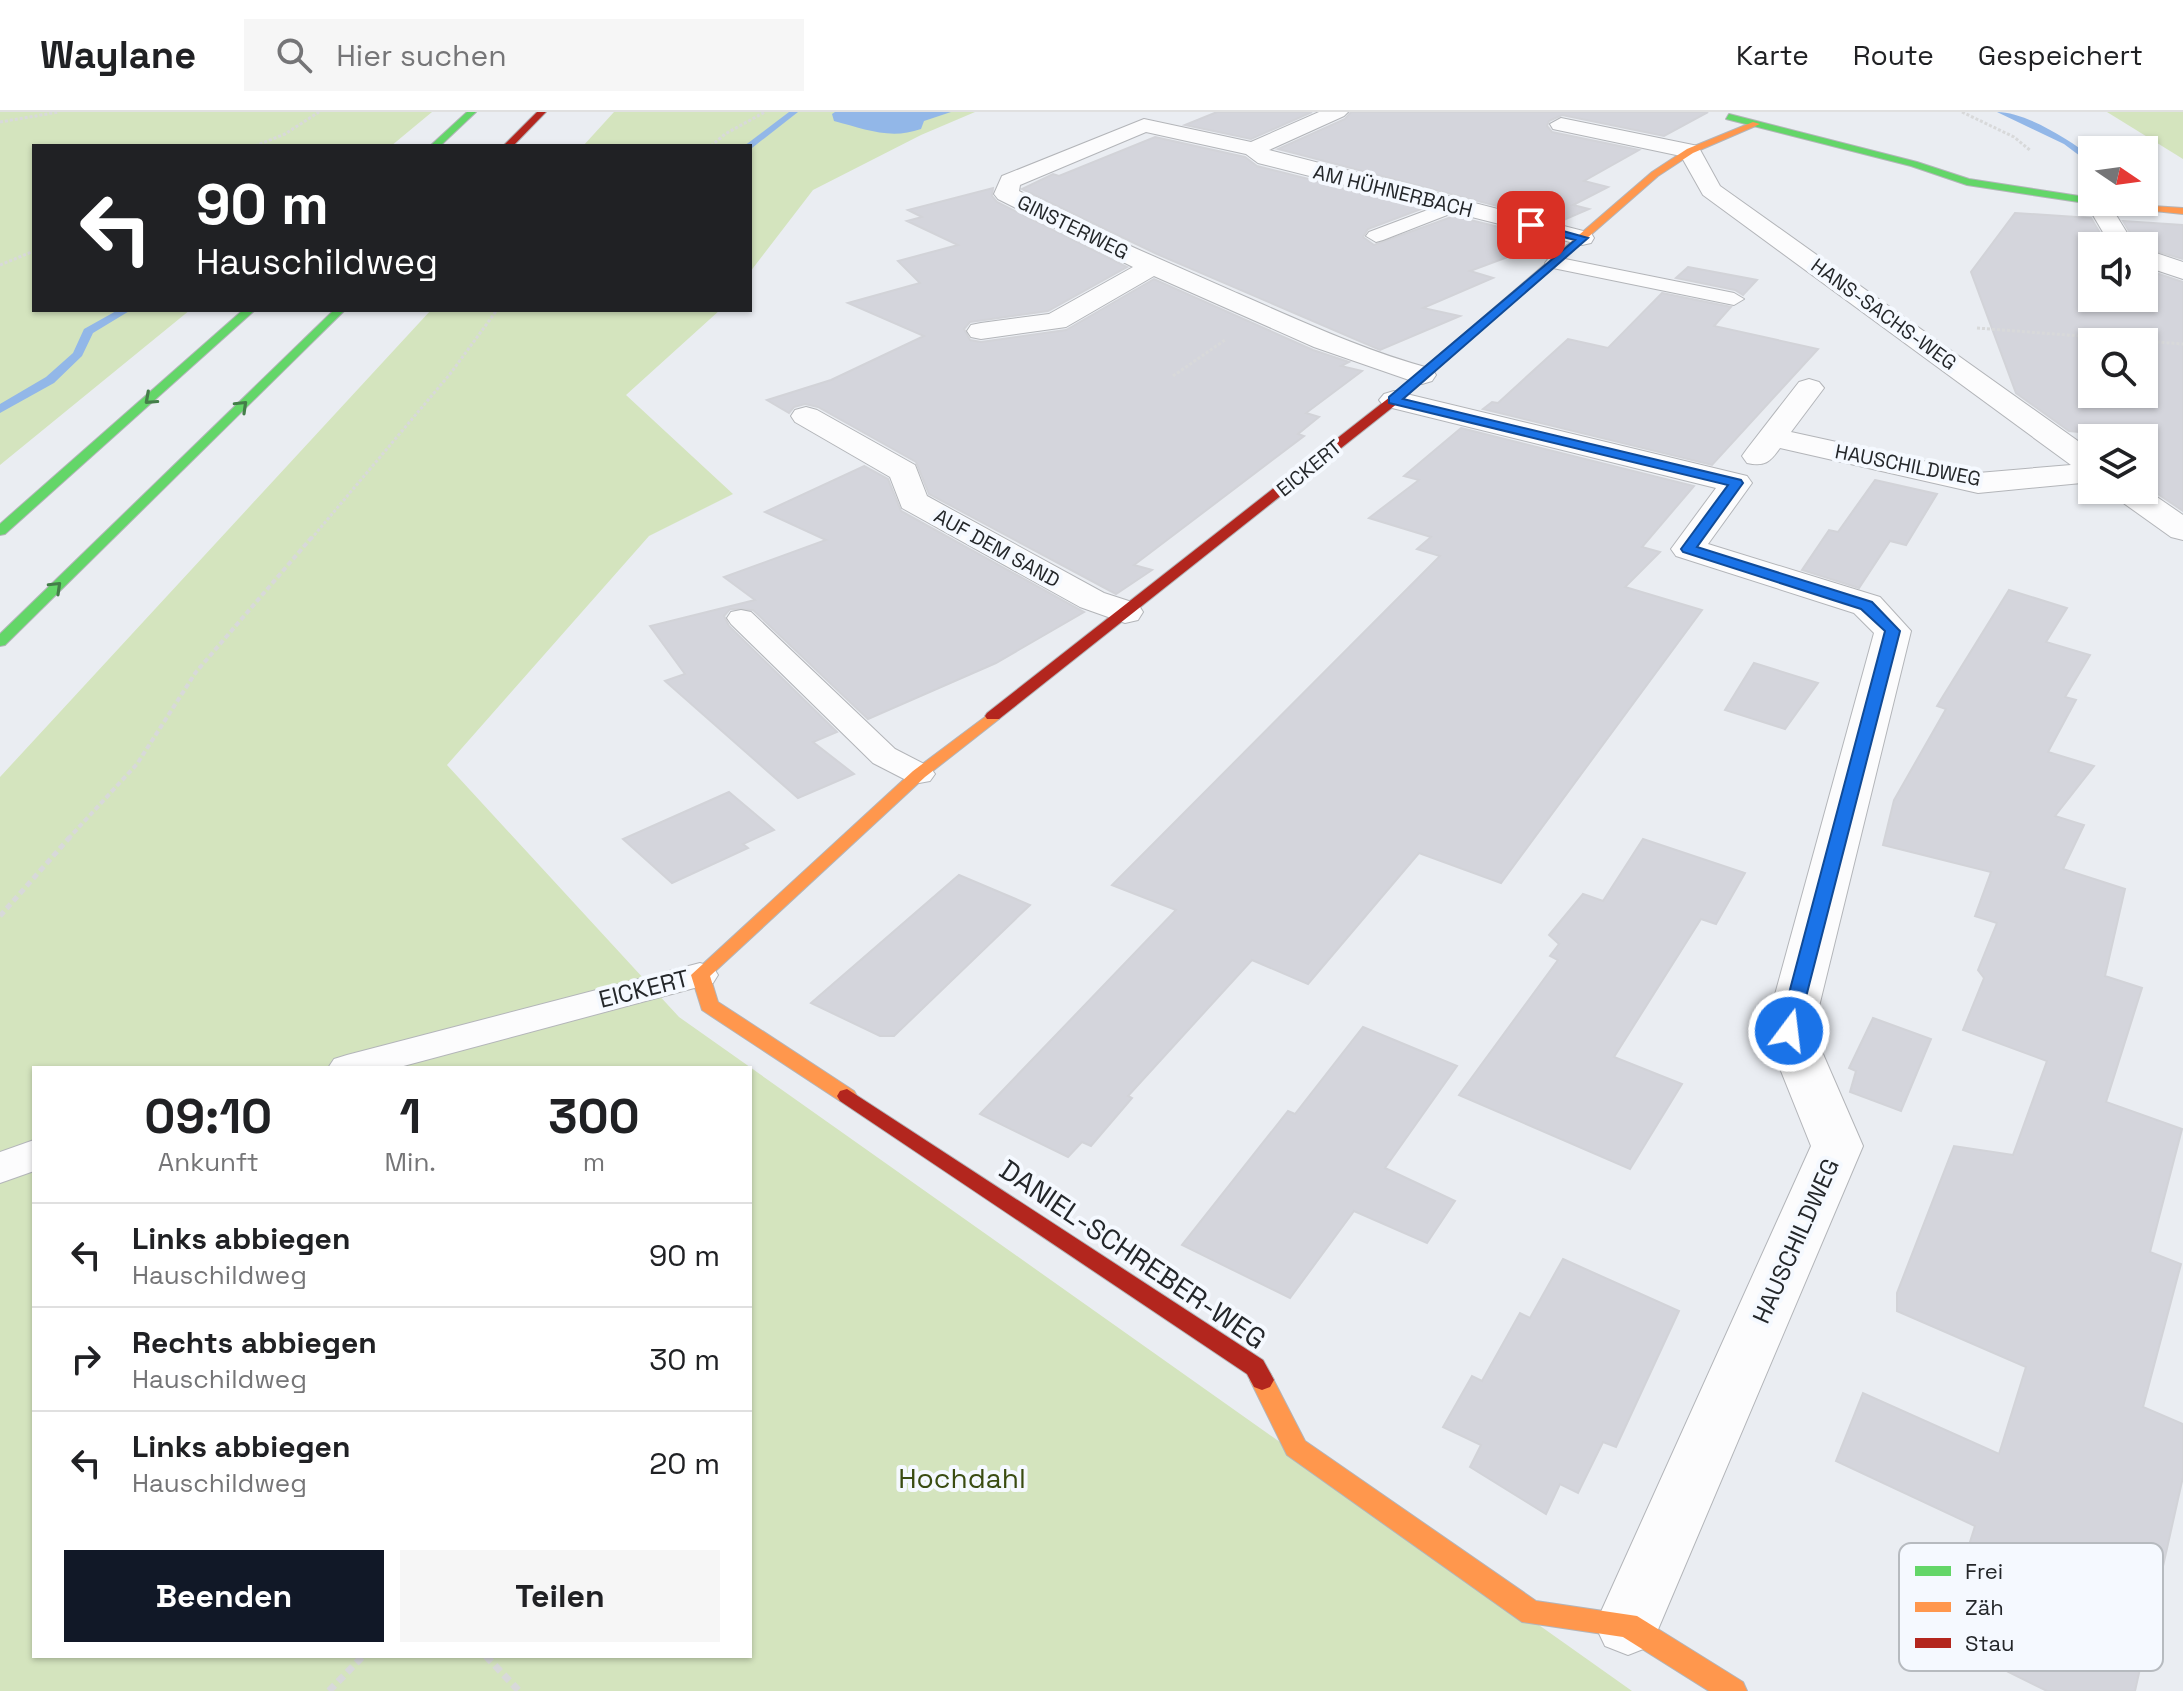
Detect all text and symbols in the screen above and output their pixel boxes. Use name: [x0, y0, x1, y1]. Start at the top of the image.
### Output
search box: [244, 19, 804, 91]
text: Waylane: [40, 31, 196, 79]
icon: search: [272, 33, 316, 77]
text: Hier suchen: [336, 36, 507, 75]
text: Karte: [1736, 37, 1809, 73]
text: Route: [1853, 37, 1934, 73]
text: Gespeichert: [1978, 37, 2143, 73]
north arrow: [2078, 136, 2158, 216]
map controls: [2078, 136, 2158, 504]
street label: AM HÜHNERBACH: [1311, 159, 1475, 223]
text: 90 m: [196, 169, 329, 240]
icon: left: [64, 176, 168, 280]
street label: GINSTERWEG: [1013, 189, 1133, 265]
pin: [1497, 191, 1565, 259]
icon: arrive: [1509, 203, 1553, 247]
button: sound: [2078, 232, 2158, 312]
text: Hauschildweg: [196, 239, 438, 285]
street label: HANS-SACHS-WEG: [1806, 252, 1962, 376]
button: search: [2078, 328, 2158, 408]
one-way arrow: [144, 389, 159, 404]
one-way arrow: [233, 400, 247, 415]
button: layers: [2078, 424, 2158, 504]
street label: EICKERT: [1271, 434, 1347, 502]
street label: HAUSCHILDWEG: [1833, 438, 1983, 492]
street label: AUF DEM SAND: [930, 503, 1064, 593]
one-way arrow: [47, 582, 61, 596]
street label: EICKERT: [596, 962, 692, 1015]
position arrow: [1747, 989, 1831, 1073]
text: 09:10: [144, 1086, 272, 1147]
text: 1: [399, 1086, 421, 1147]
text: 300: [548, 1086, 640, 1147]
text: Ankunft: [158, 1145, 259, 1179]
text: Min.: [385, 1145, 436, 1179]
text: m: [583, 1145, 605, 1179]
street label: DANIEL-SCHREBER-WEG: [993, 1151, 1273, 1357]
street label: HAUSCHILDWEG: [1745, 1153, 1846, 1328]
text: Links abbiegen: [132, 1219, 350, 1258]
icon: left: [64, 1233, 108, 1277]
text: 90 m: [649, 1236, 720, 1275]
text: Hauschildweg: [132, 1258, 307, 1292]
text: Rechts abbiegen: [132, 1323, 377, 1362]
icon: right: [64, 1337, 108, 1381]
text: 30 m: [649, 1340, 720, 1379]
text: Hauschildweg: [132, 1362, 307, 1396]
text: Links abbiegen: [132, 1427, 350, 1466]
icon: left: [64, 1441, 108, 1485]
text: 20 m: [649, 1444, 720, 1483]
park label: Hochdahl: [898, 1460, 1026, 1496]
text: Hauschildweg: [132, 1466, 307, 1500]
legend: [1899, 1543, 2163, 1671]
button: Beenden: [64, 1550, 384, 1642]
button: Teilen: [400, 1550, 720, 1642]
text: Frei: [1965, 1557, 2003, 1585]
text: Zäh: [1965, 1593, 2004, 1621]
text: Stau: [1965, 1629, 2014, 1657]

